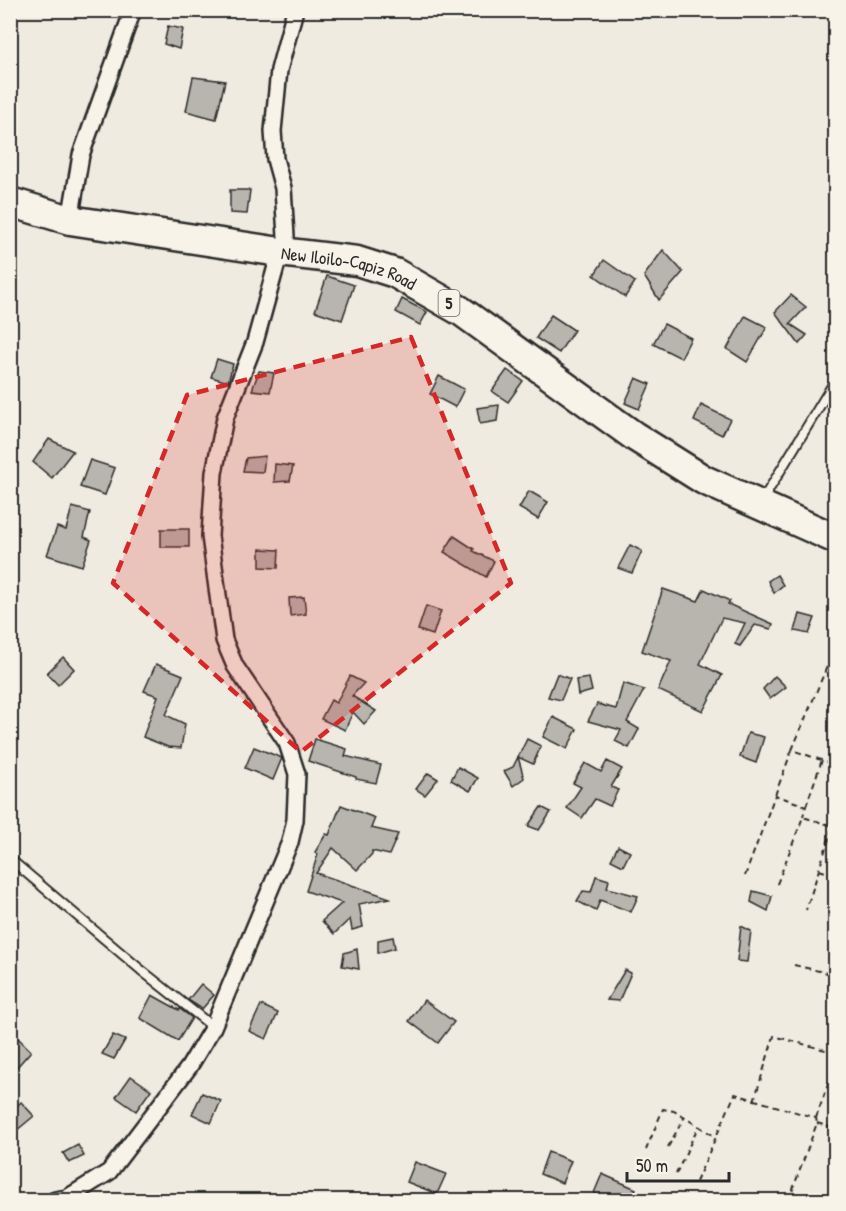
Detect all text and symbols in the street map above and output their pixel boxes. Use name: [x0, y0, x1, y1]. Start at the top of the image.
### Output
street label: New Iloilo-Capiz Road: [280, 240, 421, 295]
road number: 5: [438, 290, 460, 316]
scale bar: [627, 1145, 729, 1183]
text: 50 m: [636, 1153, 668, 1178]

